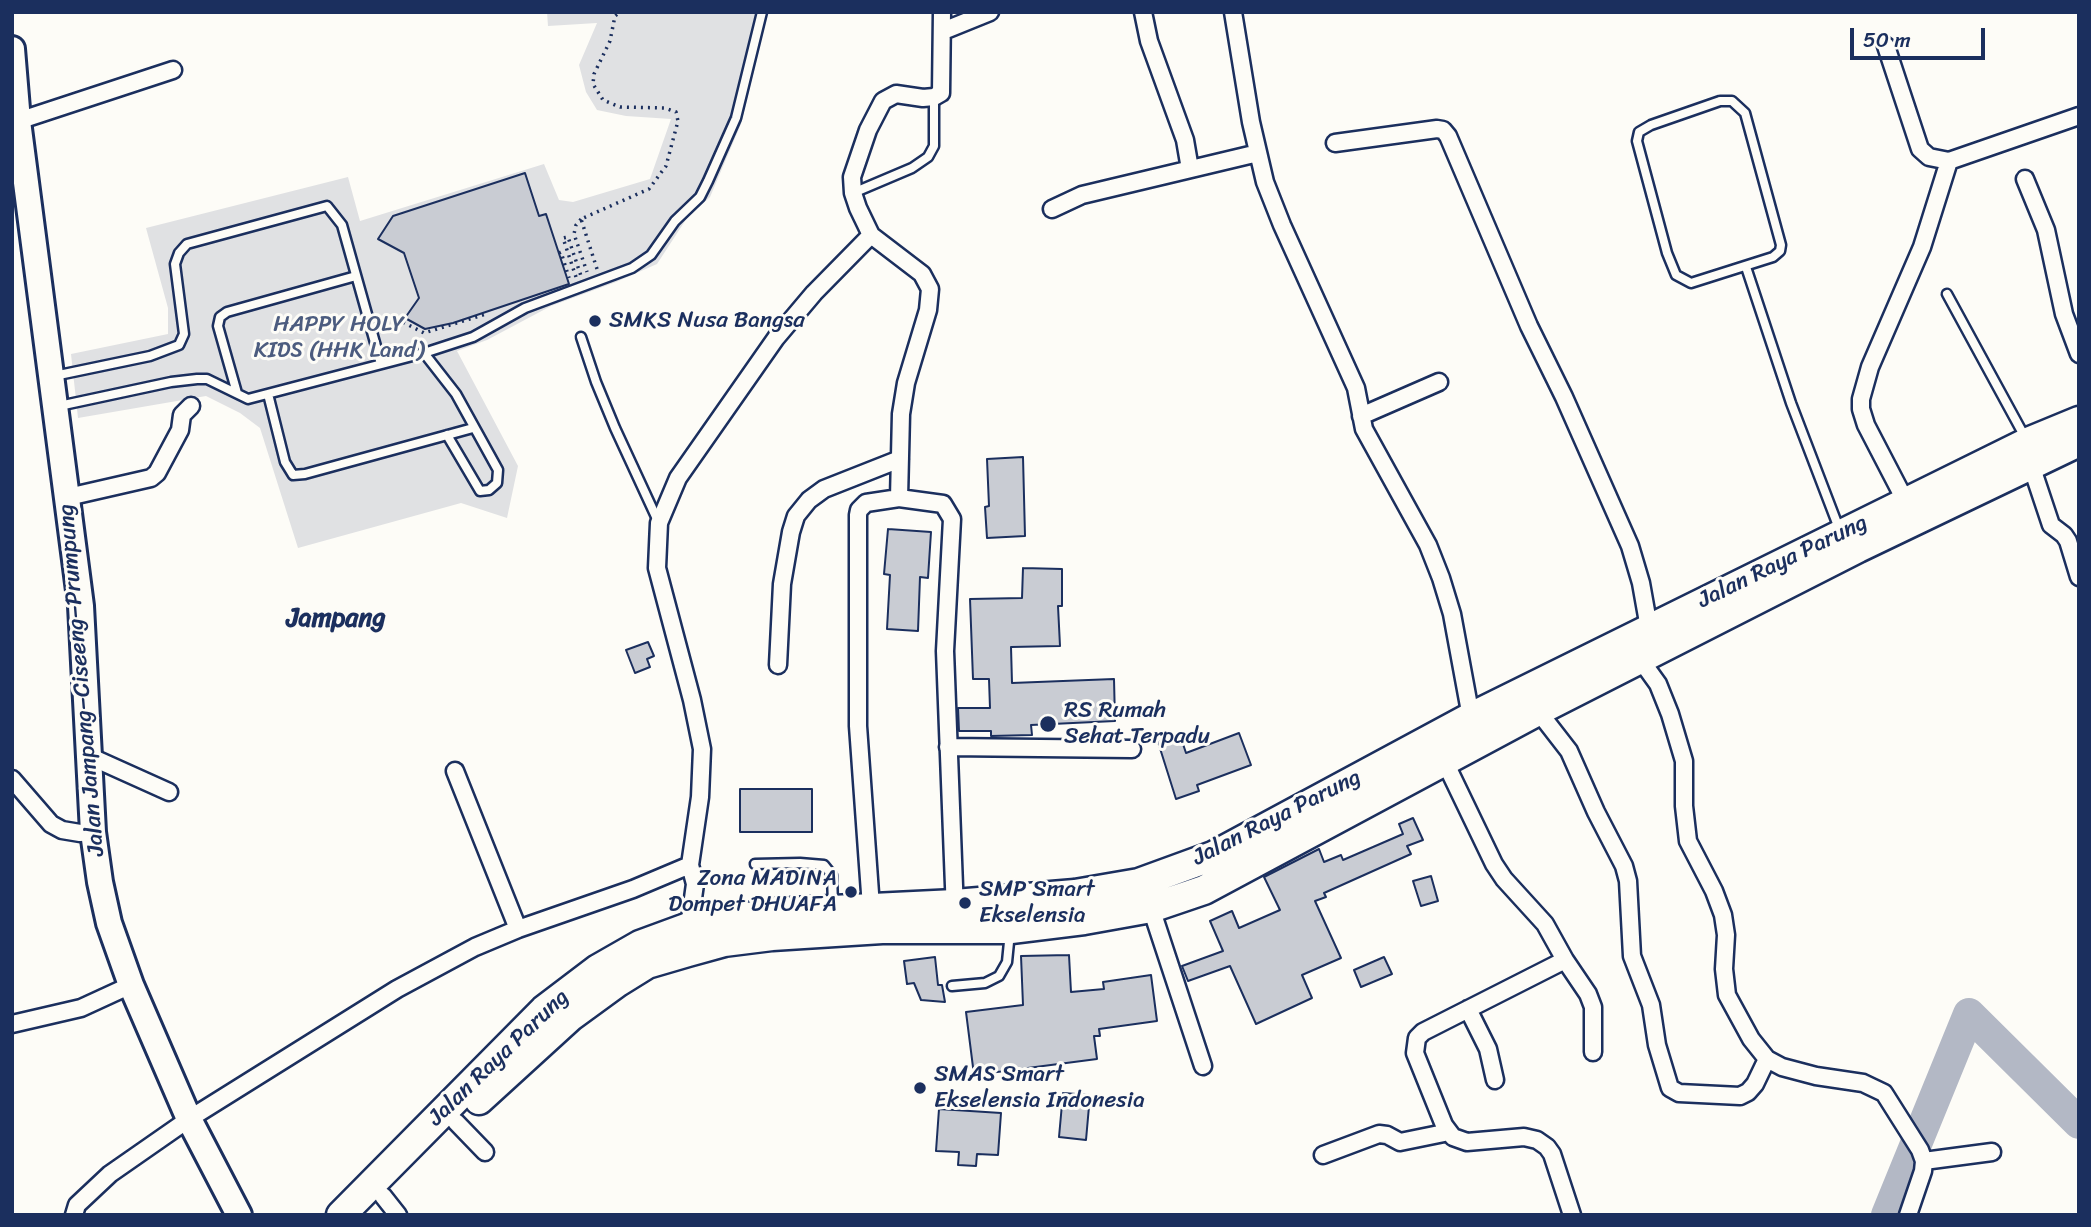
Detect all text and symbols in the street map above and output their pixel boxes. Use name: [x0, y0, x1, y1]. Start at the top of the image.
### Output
scale bar: [1853, 14, 1988, 58]
text: 50 m: [1863, 21, 1911, 59]
place label: SMKS Nusa Bangsa: [609, 307, 805, 335]
park label: HAPPY HOLY KIDS (HHK Land): [254, 311, 424, 365]
marker: SMKS Nusa Bangsa: [587, 313, 603, 329]
street label: Jalan Jampang–Ciseeng–Prumpung: [53, 503, 111, 857]
street label: Jalan Raya Parung: [1694, 509, 1872, 615]
district label: Jampang: [286, 603, 386, 635]
place label: RS Rumah Sehat Terpadu: [1064, 697, 1210, 751]
marker: RS Rumah Sehat Terpadu: [1038, 714, 1058, 734]
street label: Jalan Raya Parung: [1188, 764, 1366, 872]
place label: Zona MADINA Dompet DHUAFA: [668, 865, 837, 919]
place label: SMP Smart Ekselensia: [979, 876, 1095, 930]
marker: Zona MADINA Dompet DHUAFA: [843, 884, 859, 900]
marker: SMP Smart Ekselensia: [957, 895, 973, 911]
street label: Jalan Raya Parung: [423, 984, 575, 1132]
place label: SMAS Smart Ekselensia Indonesia: [934, 1061, 1145, 1115]
marker: SMAS Smart Ekselensia Indonesia: [912, 1080, 928, 1096]

